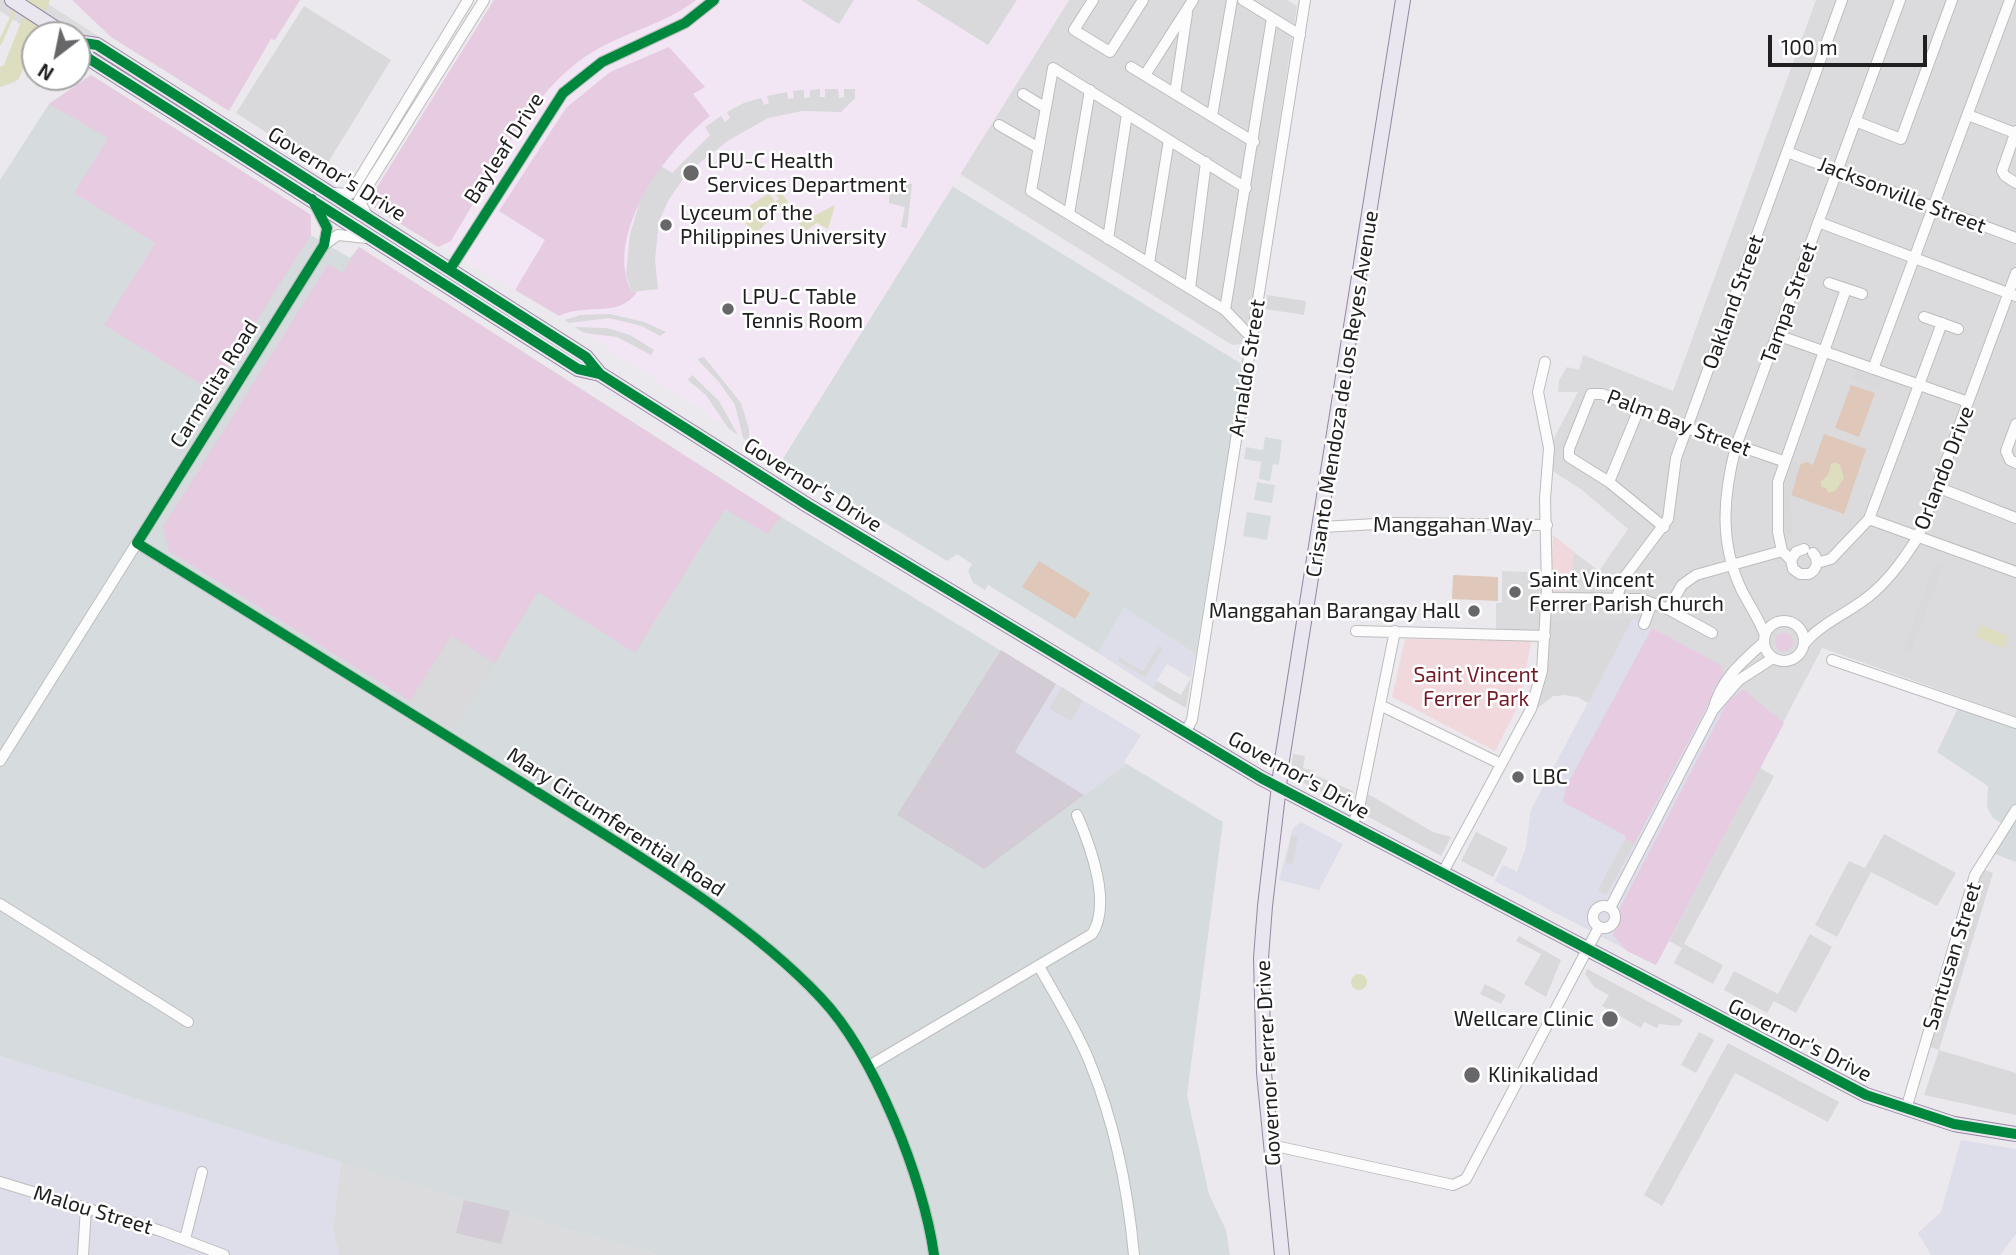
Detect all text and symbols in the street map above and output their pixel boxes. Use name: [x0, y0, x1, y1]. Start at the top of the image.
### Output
north arrow: [21, 21, 91, 91]
scale bar: [1771, 21, 1930, 65]
text: 100 m: [1781, 34, 1838, 59]
text: N: [34, 59, 58, 86]
street label: Bayleaf Drive: [459, 88, 549, 208]
street label: Governor's Drive: [263, 121, 411, 227]
place label: LPU-C Health Services Department: [707, 148, 907, 198]
street label: Jacksonville Street: [1815, 151, 1989, 239]
marker: LPU-C Health Services Department: [681, 163, 701, 183]
place label: Lyceum of the Philippines University: [680, 200, 887, 250]
street label: Crisanto Mendoza de los Reyes Avenue: [1301, 209, 1383, 579]
marker: Lyceum of the Philippines University: [658, 217, 674, 233]
street label: Oakland Street: [1697, 231, 1769, 373]
street label: Tampa Street: [1755, 239, 1823, 367]
place label: LPU-C Table Tennis Room: [742, 284, 863, 334]
street label: Arnaldo Street: [1224, 298, 1270, 438]
marker: LPU-C Table Tennis Room: [720, 301, 736, 317]
street label: Carmelita Road: [165, 316, 263, 452]
street label: Palm Bay Street: [1604, 384, 1754, 462]
street label: Orlando Drive: [1909, 402, 1979, 534]
street label: Governor's Drive: [739, 432, 887, 538]
street label: Manggahan Way: [1373, 512, 1533, 538]
place label: Saint Vincent Ferrer Parish Church: [1529, 567, 1724, 617]
marker: Saint Vincent Ferrer Parish Church: [1507, 584, 1523, 600]
place label: Manggahan Barangay Hall: [1209, 598, 1460, 624]
marker: Manggahan Barangay Hall: [1466, 603, 1482, 619]
park label: Saint Vincent Ferrer Park: [1413, 662, 1539, 712]
street label: Governor's Drive: [1224, 726, 1374, 824]
street label: Mary Circumferential Road: [502, 742, 730, 902]
place label: LBC: [1532, 764, 1568, 790]
marker: LBC: [1510, 769, 1526, 785]
street label: Santusan Street: [1918, 879, 1986, 1033]
street label: Governor Ferrer Drive: [1250, 959, 1286, 1167]
street label: Governor's Drive: [1724, 993, 1876, 1087]
place label: Wellcare Clinic: [1454, 1006, 1594, 1032]
marker: Wellcare Clinic: [1600, 1009, 1620, 1029]
place label: Klinikalidad: [1488, 1062, 1599, 1088]
marker: Klinikalidad: [1462, 1065, 1482, 1085]
street label: Malou Street: [30, 1180, 156, 1240]

